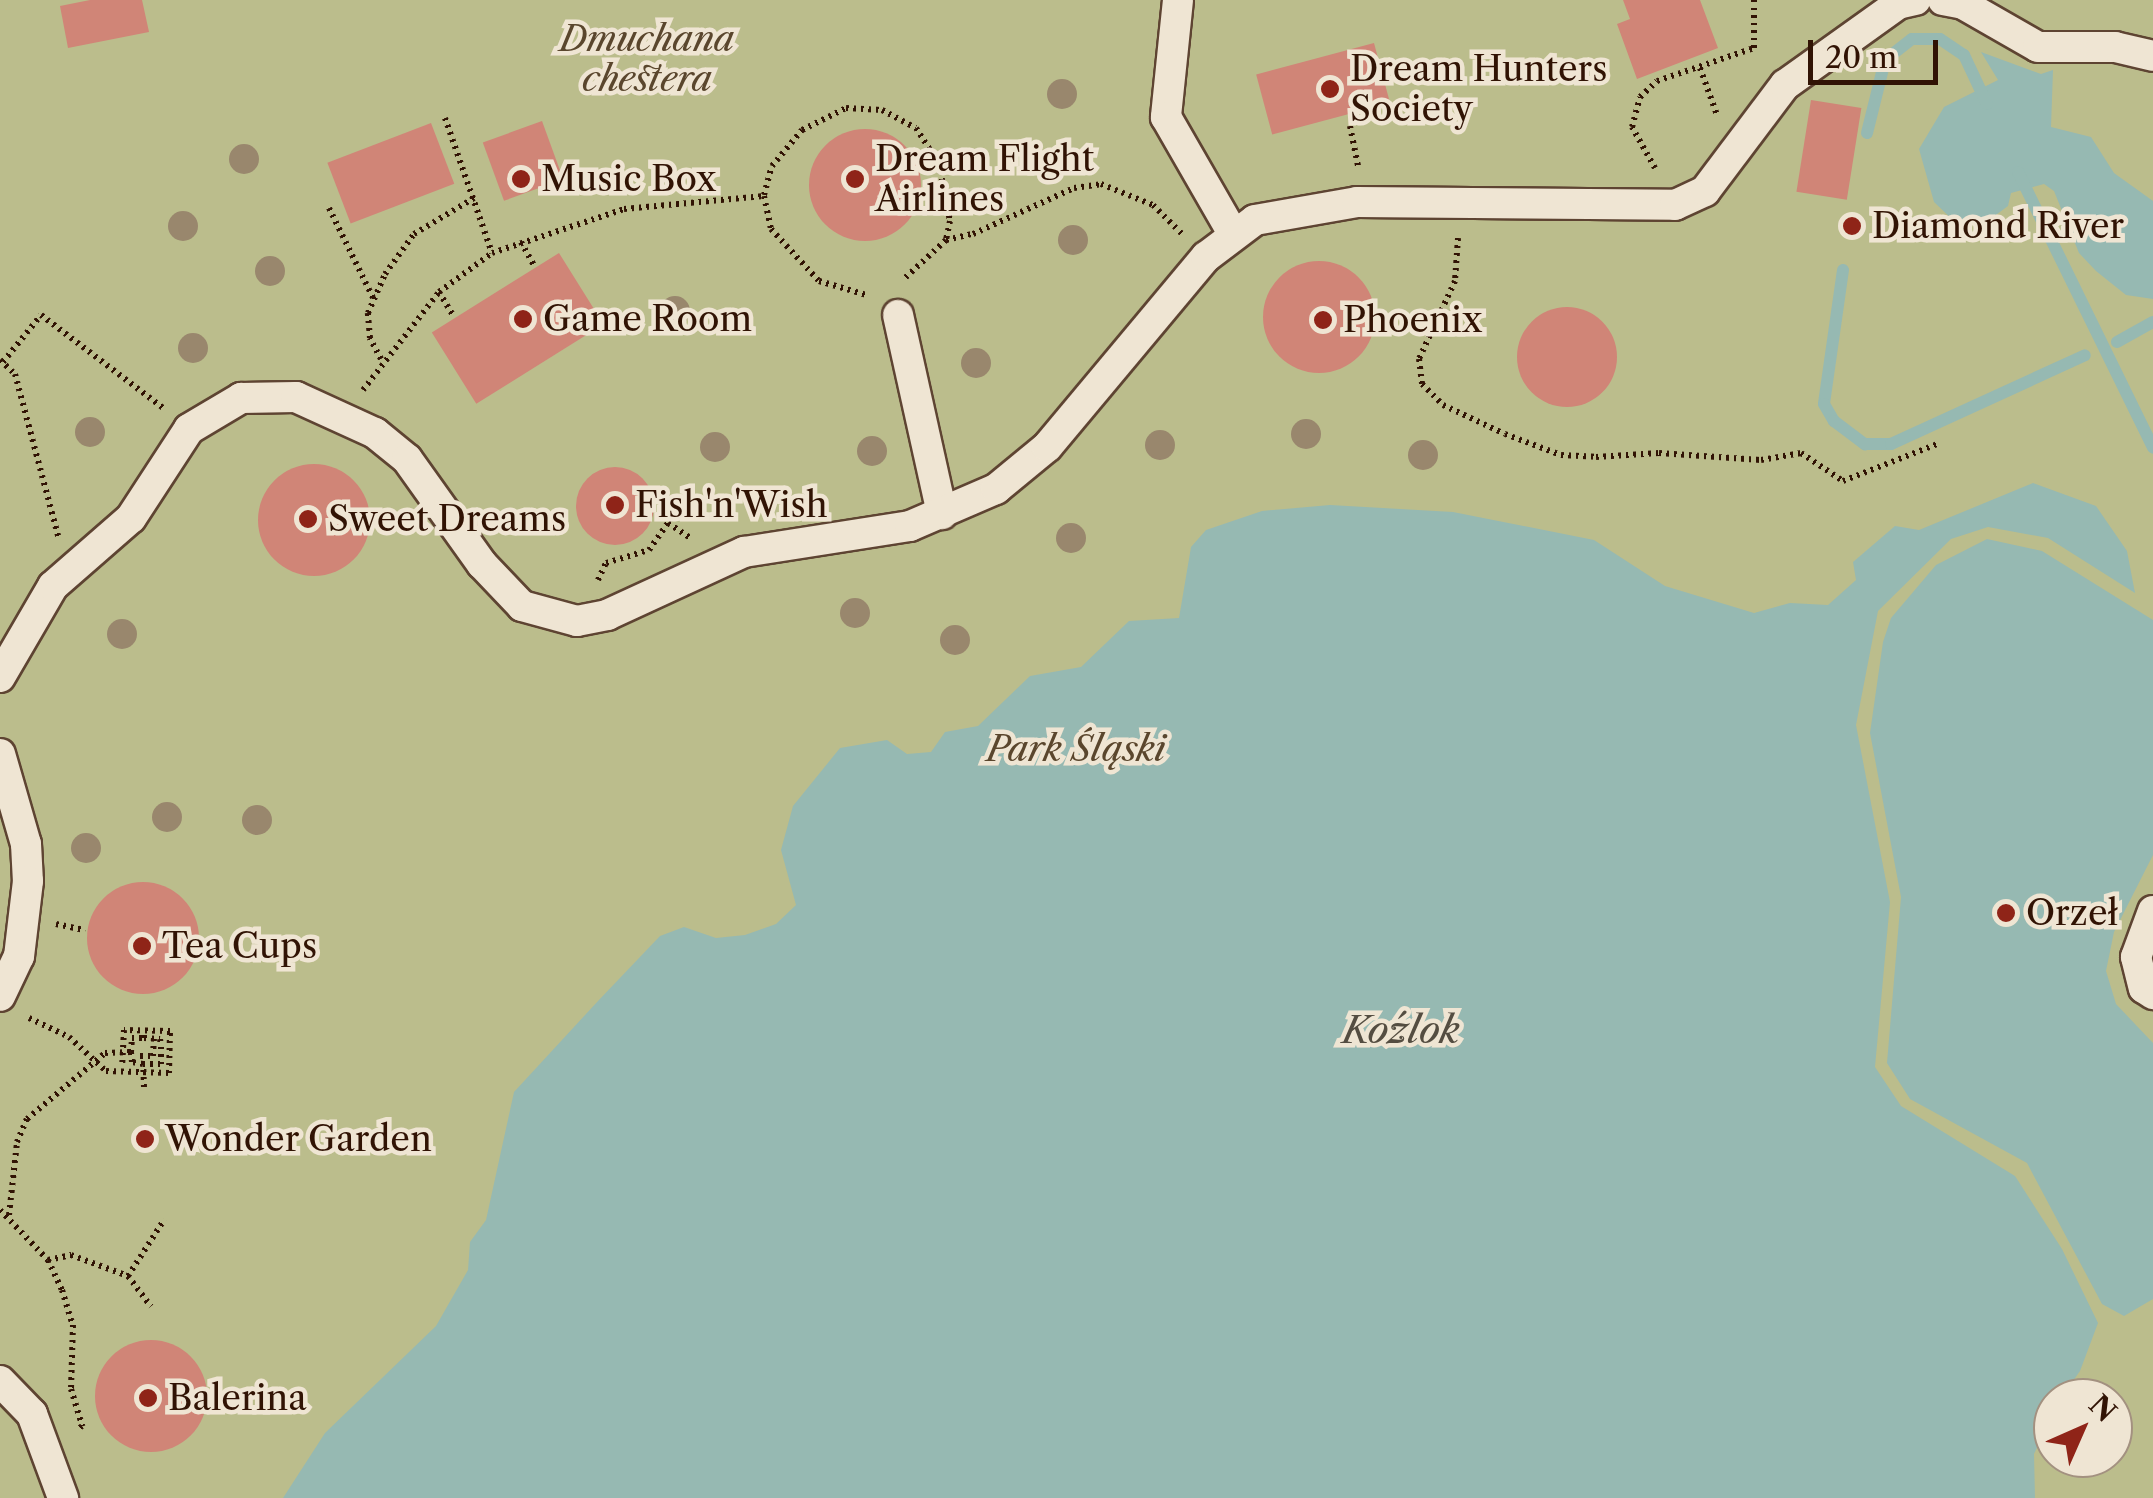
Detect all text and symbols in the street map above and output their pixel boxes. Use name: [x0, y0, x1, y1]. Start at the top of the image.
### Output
park label: Dmuchana chestera: [560, 18, 734, 100]
scale bar: [1813, 20, 1943, 82]
text: 20 m: [1825, 39, 1897, 76]
place label: Dream Hunters Society: [1350, 48, 1607, 130]
marker: Dream Hunters Society: [1319, 78, 1341, 100]
place label: Dream Flight Airlines: [875, 138, 1094, 220]
place label: Music Box: [541, 158, 716, 200]
marker: Music Box: [510, 168, 532, 190]
marker: Dream Flight Airlines: [844, 168, 866, 190]
place label: Diamond River: [1872, 205, 2124, 247]
marker: Diamond River: [1841, 215, 1863, 237]
place label: Game Room: [543, 298, 752, 340]
place label: Phoenix: [1343, 299, 1482, 341]
marker: Game Room: [512, 308, 534, 330]
marker: Phoenix: [1312, 309, 1334, 331]
place label: Fish'n'Wish: [635, 484, 828, 526]
marker: Fish'n'Wish: [604, 494, 626, 516]
place label: Sweet Dreams: [328, 498, 566, 540]
marker: Sweet Dreams: [297, 508, 319, 530]
park label: Park Śląski: [986, 728, 1166, 770]
place label: Orzeł: [2026, 892, 2118, 934]
marker: Orzeł: [1995, 902, 2017, 924]
place label: Tea Cups: [162, 925, 318, 967]
marker: Tea Cups: [131, 935, 153, 957]
water label: Koźlok: [1342, 1007, 1460, 1053]
place label: Wonder Garden: [165, 1118, 432, 1160]
marker: Wonder Garden: [134, 1128, 156, 1150]
place label: Balerina: [168, 1377, 307, 1419]
north arrow: [2033, 1378, 2133, 1478]
marker: Balerina: [137, 1387, 159, 1409]
text: N: [2082, 1388, 2123, 1429]

